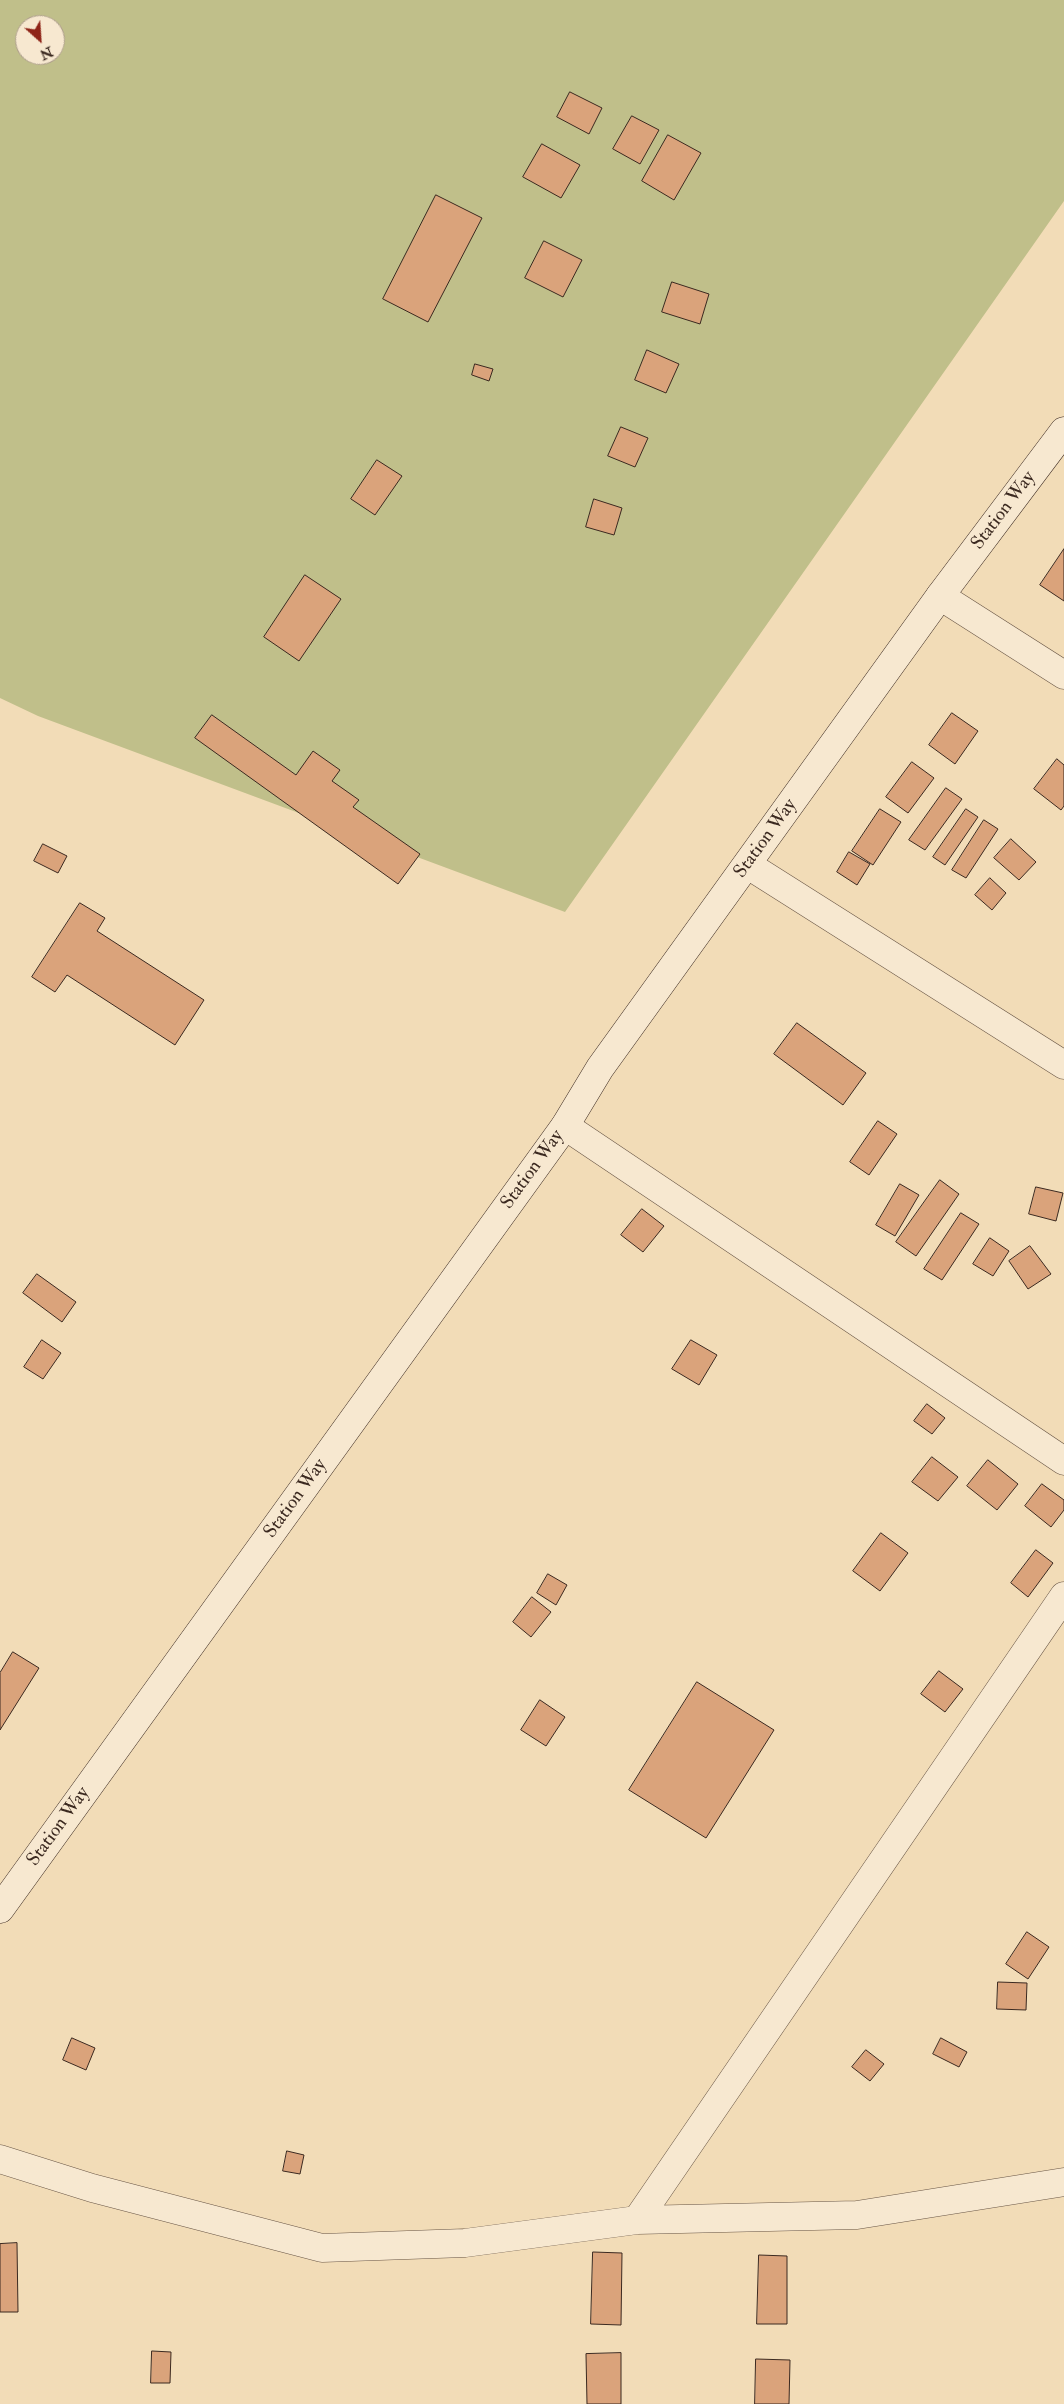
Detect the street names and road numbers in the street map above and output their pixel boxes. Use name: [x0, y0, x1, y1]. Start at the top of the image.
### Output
street label: Station Way: [967, 467, 1041, 555]
street label: Station Way: [730, 795, 802, 883]
street label: Station Way: [497, 1126, 569, 1214]
street label: Station Way: [260, 1455, 332, 1543]
street label: Station Way: [23, 1783, 95, 1871]

